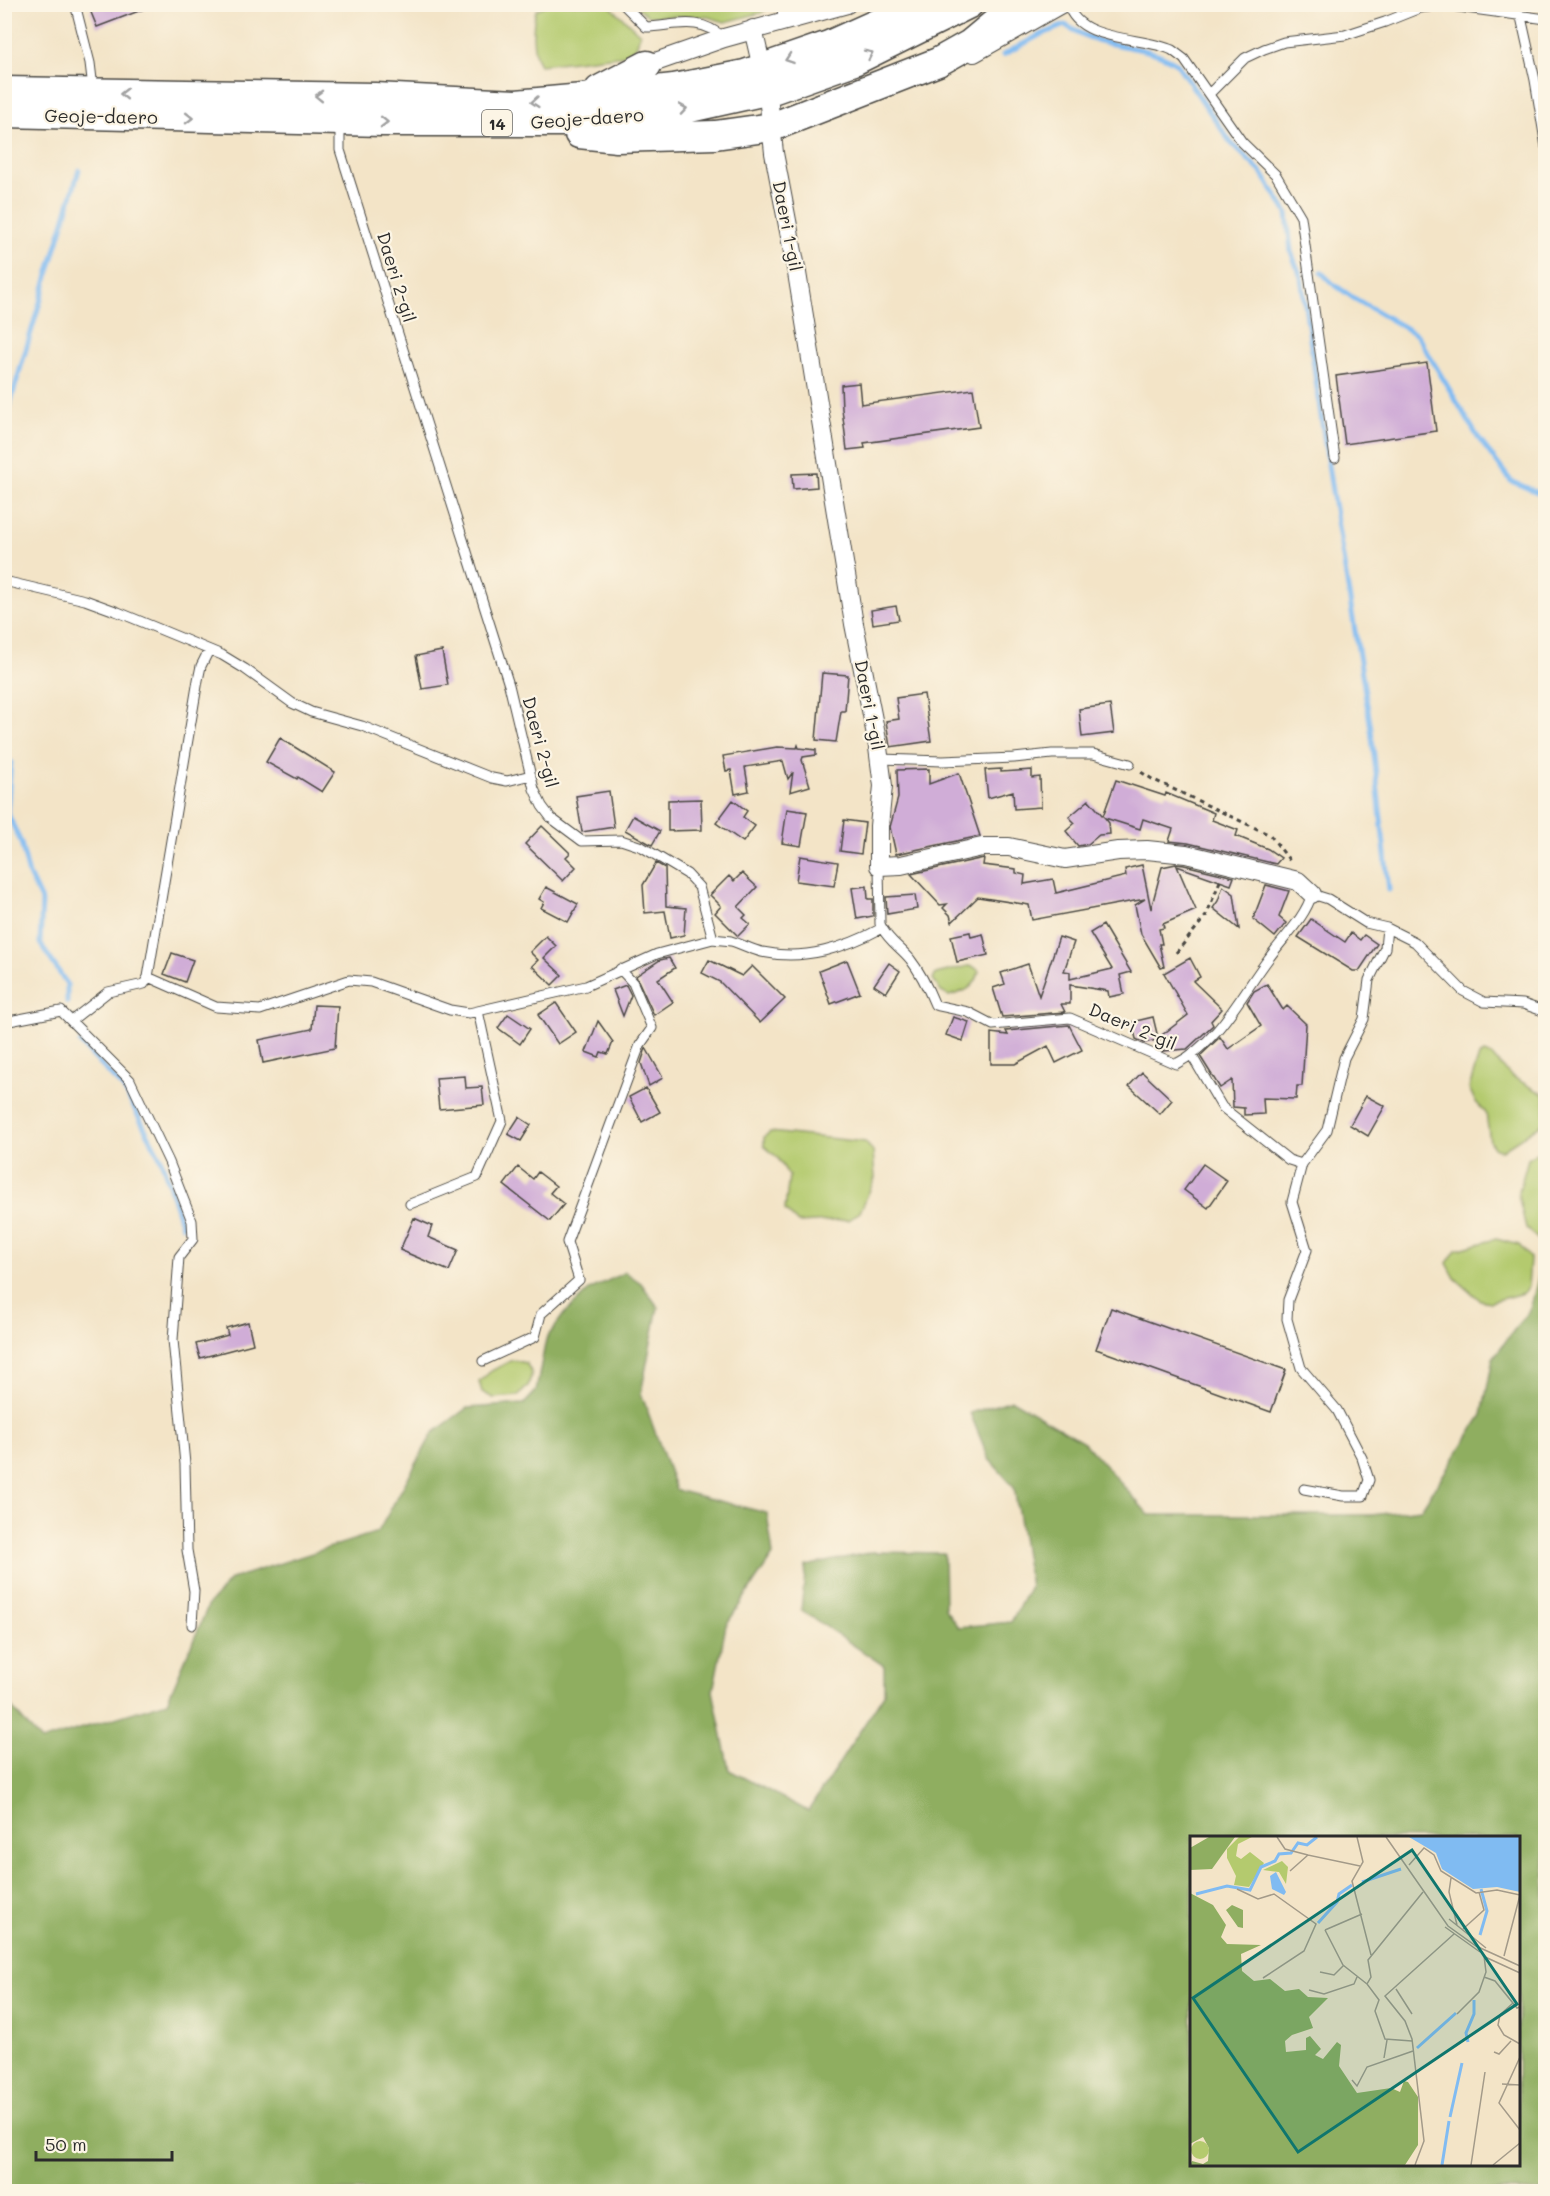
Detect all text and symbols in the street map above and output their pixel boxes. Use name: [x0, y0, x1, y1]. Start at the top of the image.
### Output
one-way arrow: [863, 49, 874, 61]
one-way arrow: [784, 51, 794, 64]
one-way arrow: [120, 88, 129, 100]
one-way arrow: [315, 90, 324, 103]
one-way arrow: [531, 95, 540, 108]
street label: Geoje-daero: [530, 102, 645, 134]
street label: Geoje-daero: [44, 103, 158, 129]
one-way arrow: [678, 103, 688, 116]
road number: 14: [482, 110, 512, 136]
one-way arrow: [184, 111, 193, 124]
one-way arrow: [379, 116, 388, 128]
street label: Daeri 1-gil: [768, 179, 808, 273]
street label: Daeri 2-gil: [372, 229, 422, 325]
street label: Daeri 1-gil: [850, 658, 890, 752]
street label: Daeri 2-gil: [517, 694, 565, 790]
street label: Daeri 2-gil: [1085, 997, 1181, 1055]
inset map: [1190, 1836, 1520, 2166]
scale bar: [36, 2124, 172, 2162]
text: 50 m: [45, 2132, 87, 2156]

